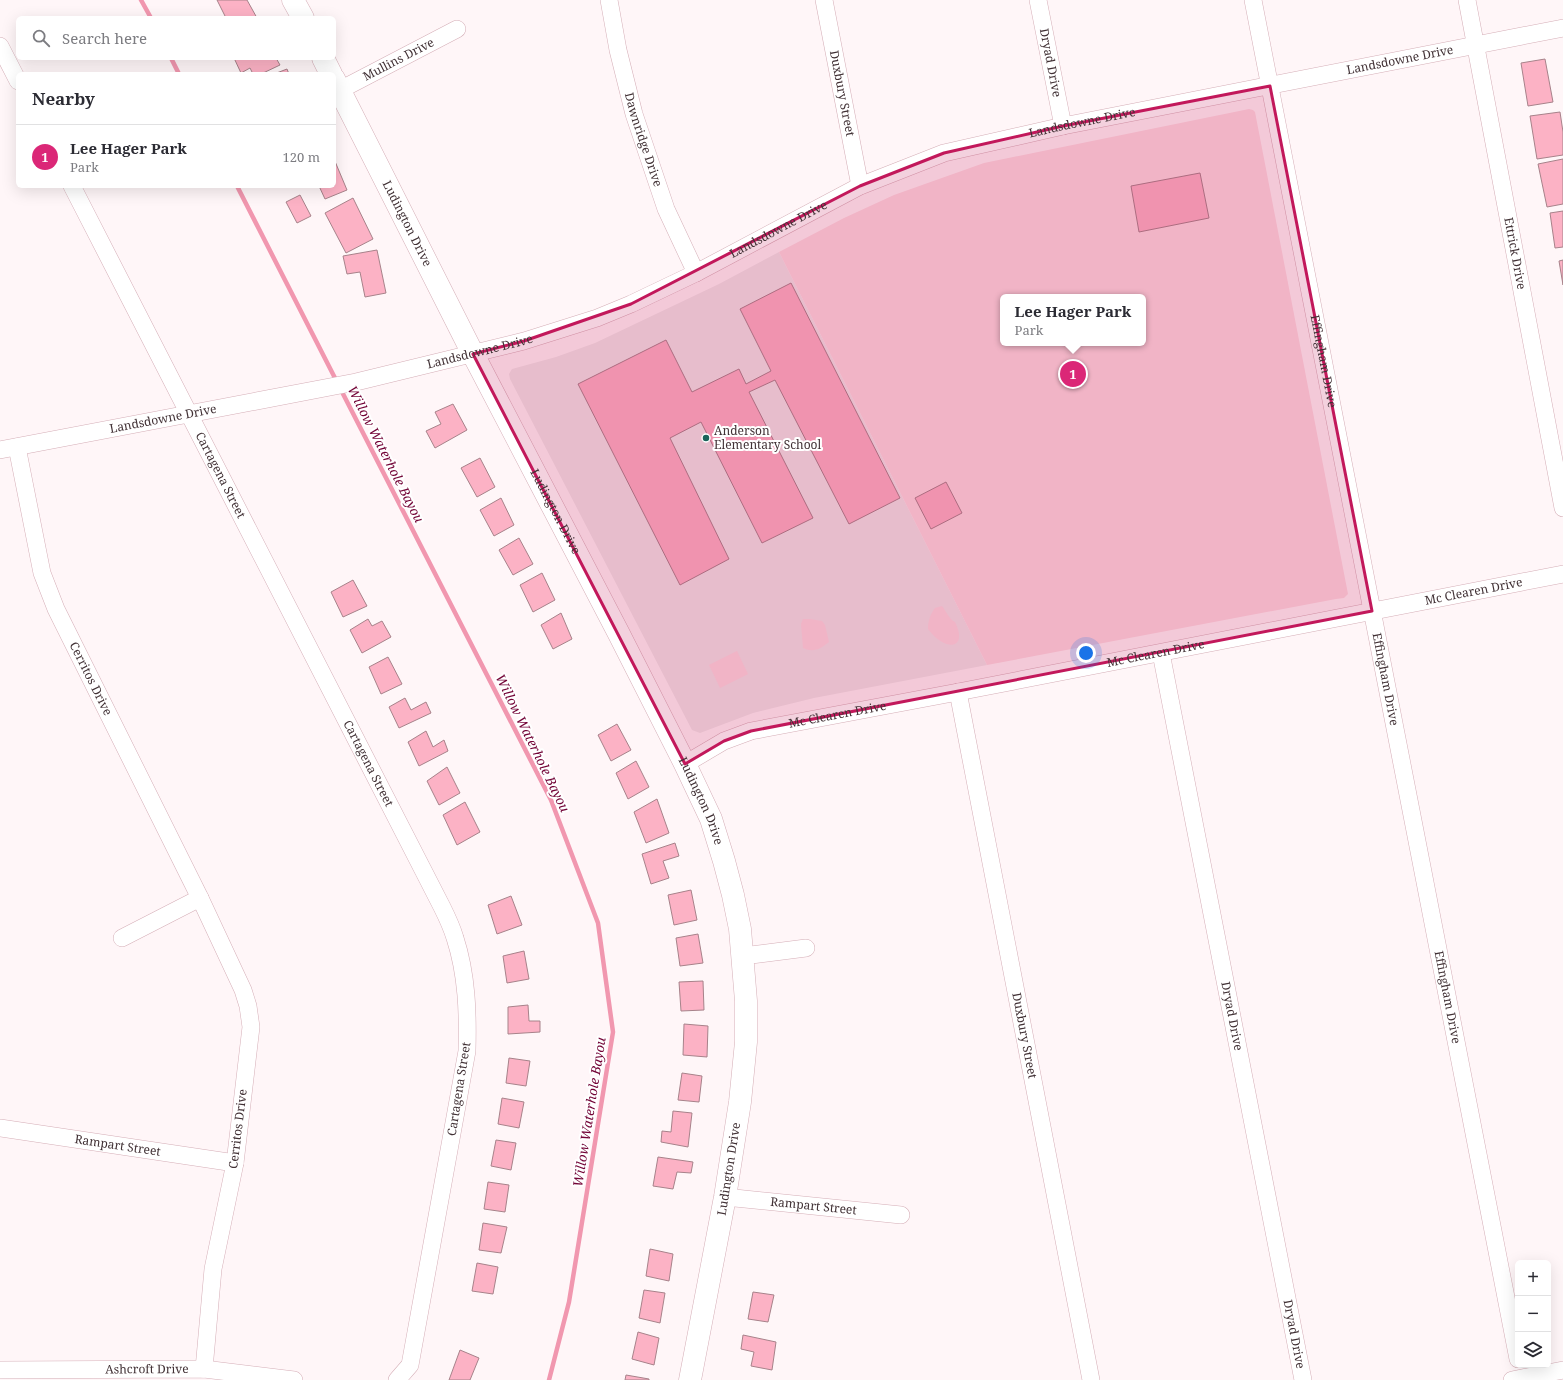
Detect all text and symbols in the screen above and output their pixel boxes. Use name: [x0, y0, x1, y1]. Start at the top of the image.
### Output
search box: [16, 16, 336, 60]
icon: search: [30, 27, 52, 49]
street label: Dryad Drive: [1036, 27, 1066, 99]
text: Search here: [62, 28, 147, 48]
street label: Mullins Drive: [360, 33, 437, 85]
street label: Landsdowne Drive: [1345, 41, 1455, 78]
street label: Duxbury Street: [826, 49, 859, 138]
text: Nearby: [32, 87, 95, 110]
street label: Dawnridge Drive: [621, 91, 667, 189]
street label: Landsdowne Drive: [1027, 103, 1137, 142]
text: Lee Hager Park: [70, 138, 187, 158]
text: 1: [41, 148, 49, 166]
text: 120 m: [283, 148, 320, 166]
text: Park: [70, 158, 99, 176]
street label: Ludington Drive: [379, 177, 436, 269]
street label: Landsdowne Drive: [726, 196, 830, 262]
street label: Ettrick Drive: [1500, 216, 1531, 291]
popup: [1000, 294, 1146, 346]
text: Lee Hager Park: [1015, 301, 1131, 321]
street label: Effingham Drive: [1307, 313, 1341, 409]
text: Park: [1015, 321, 1043, 339]
street label: Landsdowne Drive: [425, 330, 535, 372]
pin: 1: [1060, 359, 1086, 389]
water label: Willow Waterhole Bayou: [344, 382, 429, 526]
street label: Landsdowne Drive: [108, 400, 218, 437]
place label: Anderson Elementary School: [714, 422, 822, 453]
street label: Cartagena Street: [192, 429, 250, 521]
marker: Anderson Elementary School: [701, 433, 711, 443]
street label: Ludington Drive: [526, 466, 585, 557]
street label: Mc Clearen Drive: [1423, 573, 1524, 609]
street label: Effingham Drive: [1369, 631, 1403, 727]
street label: Mc Clearen Drive: [1105, 635, 1206, 671]
street label: Cerritos Drive: [66, 639, 117, 718]
your location: [1076, 643, 1096, 663]
water label: Willow Waterhole Bayou: [492, 671, 574, 815]
street label: Mc Clearen Drive: [787, 697, 888, 732]
street label: Cartagena Street: [340, 717, 398, 809]
street label: Ludington Drive: [675, 754, 727, 847]
street label: Effingham Drive: [1431, 949, 1465, 1045]
street label: Dryad Drive: [1217, 980, 1247, 1052]
street label: Duxbury Street: [1008, 991, 1042, 1080]
water label: Willow Waterhole Bayou: [568, 1036, 610, 1188]
street label: Cartagena Street: [443, 1041, 474, 1137]
street label: Cerritos Drive: [224, 1088, 251, 1170]
street label: Ludington Drive: [713, 1121, 744, 1217]
street label: Rampart Street: [74, 1130, 162, 1160]
street label: Rampart Street: [770, 1193, 858, 1218]
map controls: [1515, 1260, 1551, 1368]
button: +: [1515, 1260, 1551, 1296]
button: −: [1515, 1296, 1551, 1332]
street label: Dryad Drive: [1279, 1298, 1310, 1370]
button: layers: [1515, 1332, 1551, 1368]
street label: Ashcroft Drive: [105, 1360, 189, 1377]

